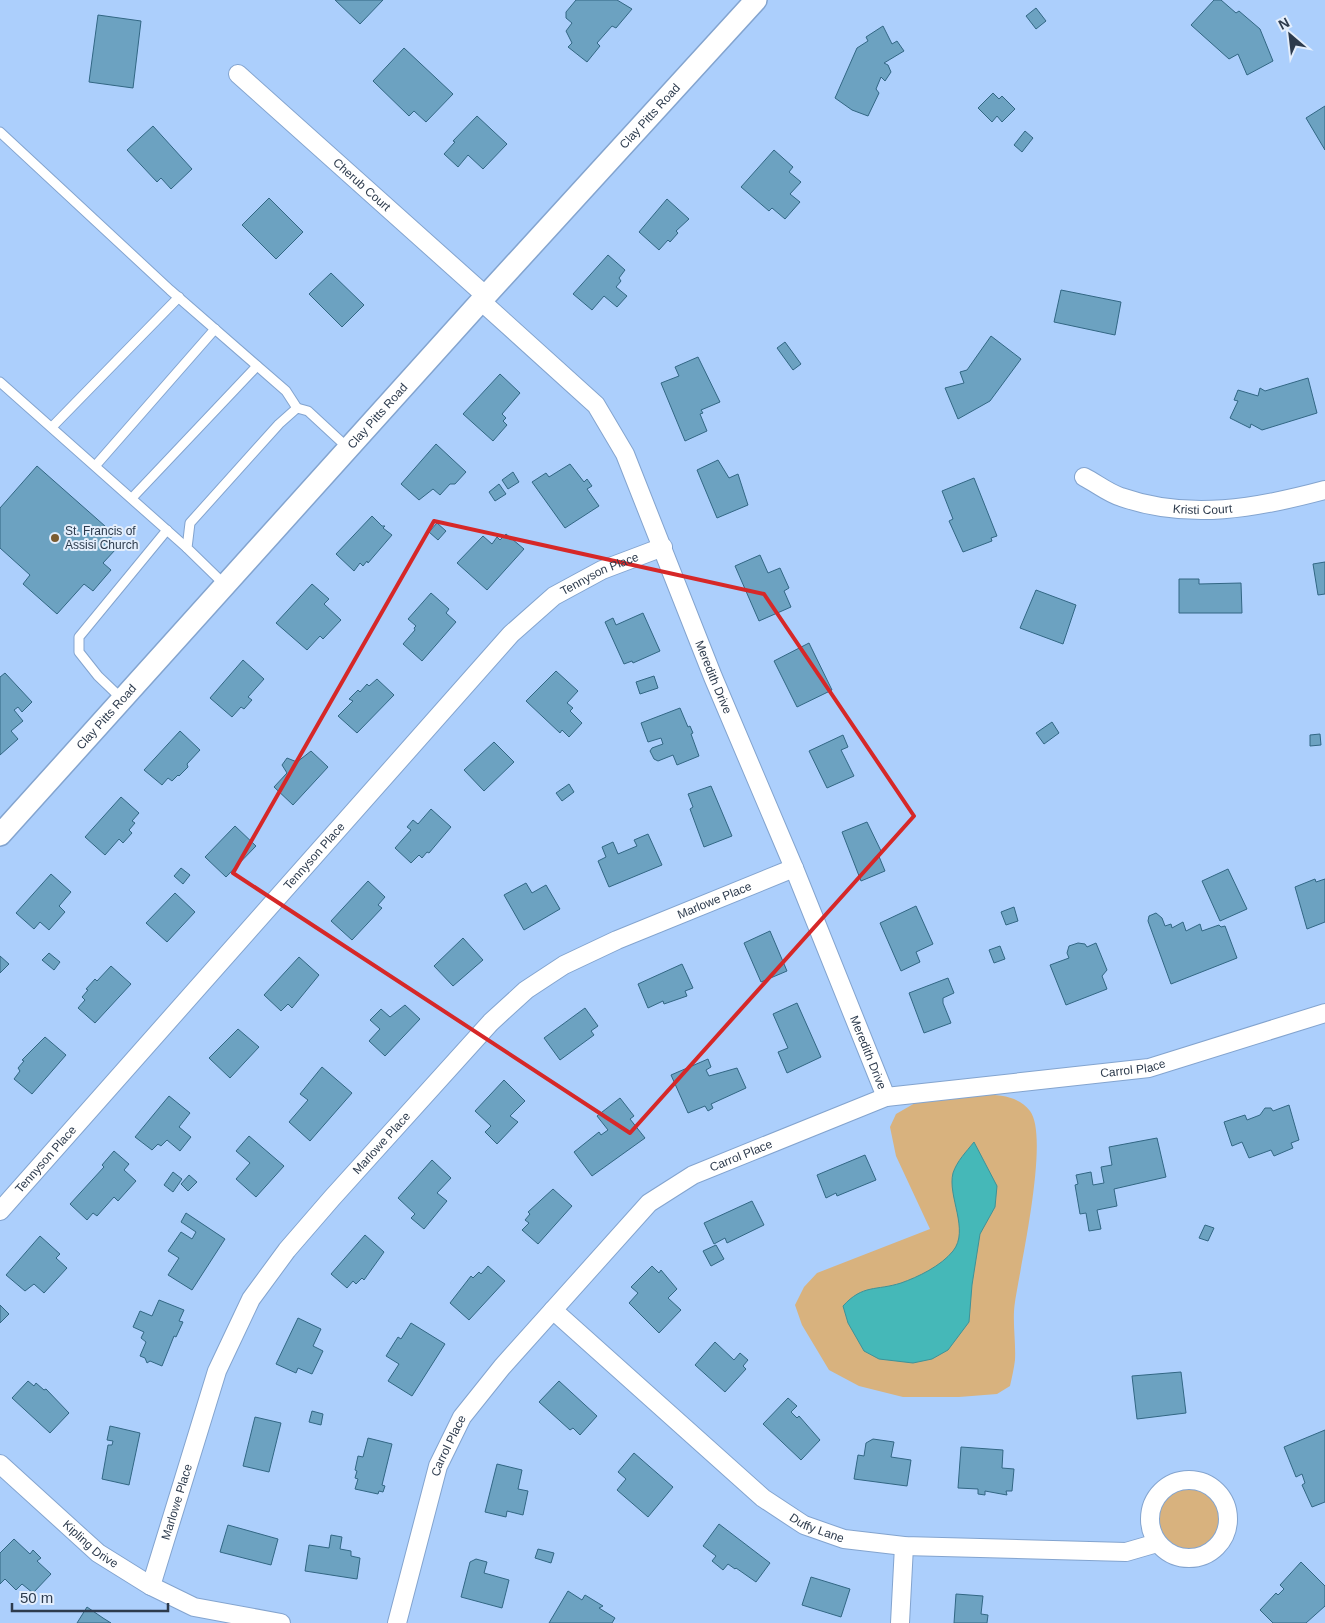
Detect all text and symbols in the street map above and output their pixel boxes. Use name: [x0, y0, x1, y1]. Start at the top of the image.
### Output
north arrow: [1265, 10, 1315, 60]
text: N: [1276, 14, 1292, 33]
street label: Clay Pitts Road: [617, 81, 683, 152]
street label: Cherub Court: [330, 155, 394, 214]
street label: Clay Pitts Road: [345, 380, 410, 451]
street label: Kristi Court: [1172, 501, 1233, 517]
place label: St. Francis of Assisi Church: [65, 524, 138, 552]
marker: St. Francis of Assisi Church: [49, 532, 61, 544]
street label: Tennyson Place: [558, 550, 641, 598]
street label: Meredith Drive: [692, 638, 735, 716]
street label: Clay Pitts Road: [73, 681, 139, 752]
street label: Tennyson Place: [281, 820, 348, 893]
street label: Marlowe Place: [675, 879, 754, 922]
street label: Meredith Drive: [847, 1014, 889, 1092]
street label: Carrol Place: [1099, 1056, 1168, 1080]
street label: Marlowe Place: [350, 1109, 413, 1177]
street label: Tennyson Place: [12, 1123, 79, 1196]
street label: Carrol Place: [708, 1137, 775, 1174]
street label: Carrol Place: [429, 1413, 469, 1478]
street label: Marlowe Place: [159, 1462, 195, 1542]
street label: Duffy Lane: [787, 1510, 846, 1546]
street label: Kipling Drive: [60, 1517, 121, 1571]
scale bar: [12, 1580, 169, 1612]
text: 50 m: [20, 1589, 53, 1606]

